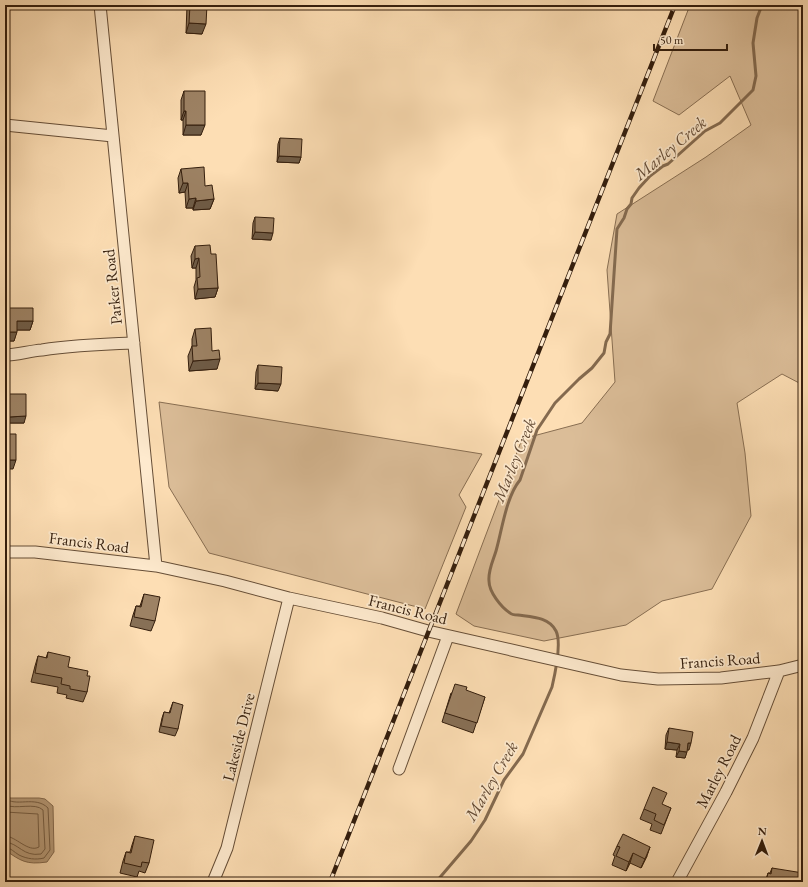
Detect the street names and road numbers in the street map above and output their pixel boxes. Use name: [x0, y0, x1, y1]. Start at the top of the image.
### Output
street label: Parker Road: [98, 247, 127, 326]
street label: Francis Road: [48, 527, 131, 558]
street label: Francis Road: [366, 590, 450, 630]
street label: Francis Road: [679, 647, 762, 674]
street label: Lakeside Drive: [217, 691, 260, 783]
street label: Marley Road: [691, 730, 746, 811]

